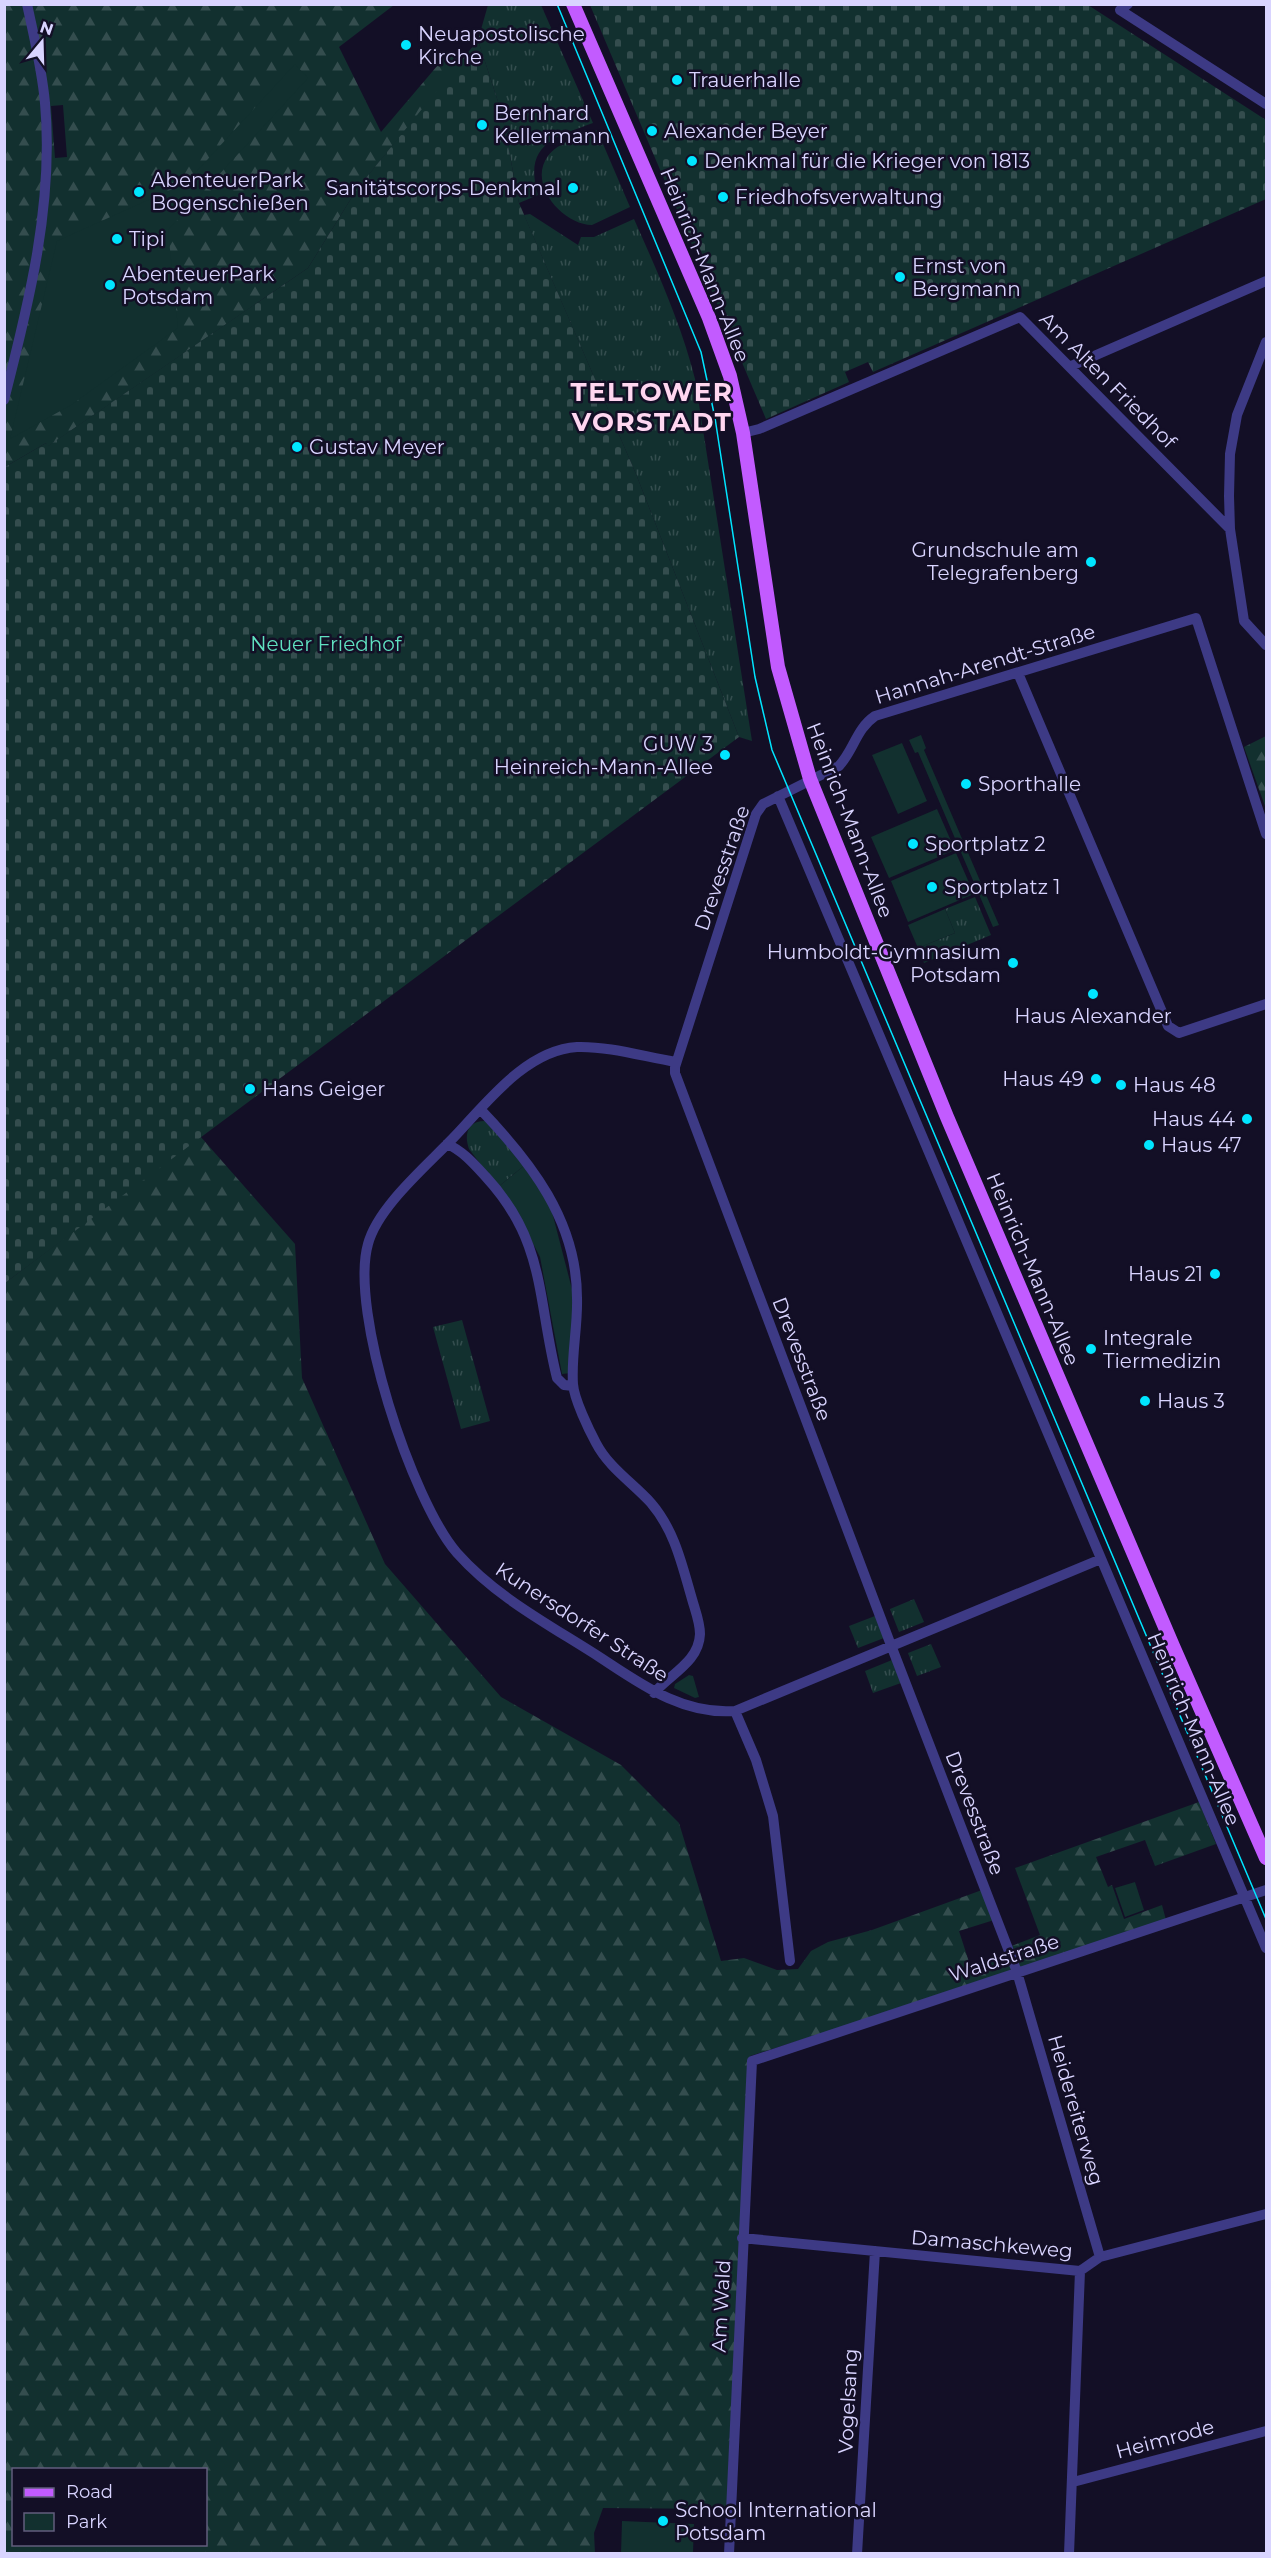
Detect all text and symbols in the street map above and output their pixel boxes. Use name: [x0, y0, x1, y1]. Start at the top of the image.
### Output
north arrow: [12, 12, 72, 72]
text: N: [38, 17, 56, 39]
place label: Neuapostolische Kirche: [418, 22, 585, 69]
marker: Neuapostolische Kirche: [399, 38, 413, 52]
place label: Trauerhalle: [689, 68, 801, 92]
marker: Trauerhalle: [670, 73, 684, 87]
place label: Bernhard Kellermann: [494, 101, 611, 148]
marker: Bernhard Kellermann: [475, 118, 489, 132]
place label: Alexander Beyer: [664, 119, 828, 143]
marker: Alexander Beyer: [645, 124, 659, 138]
place label: Denkmal für die Krieger von 1813: [704, 149, 1030, 173]
marker: Denkmal für die Krieger von 1813: [685, 154, 699, 168]
street label: Heinrich-Mann-Allee: [655, 164, 755, 366]
place label: AbenteuerPark Bogenschießen: [151, 168, 309, 215]
place label: Sanitätscorps-Denkmal: [326, 176, 561, 200]
marker: Sanitätscorps-Denkmal: [566, 181, 580, 195]
marker: AbenteuerPark Bogenschießen: [132, 185, 146, 199]
place label: Friedhofsverwaltung: [735, 185, 943, 209]
marker: Friedhofsverwaltung: [716, 190, 730, 204]
place label: Tipi: [129, 227, 165, 251]
marker: Tipi: [110, 232, 124, 246]
place label: Ernst von Bergmann: [912, 254, 1021, 301]
place label: AbenteuerPark Potsdam: [122, 262, 274, 309]
marker: Ernst von Bergmann: [893, 270, 907, 284]
marker: AbenteuerPark Potsdam: [103, 278, 117, 292]
street label: Am Alten Friedhof: [1035, 307, 1182, 454]
district label: TELTOWER VORSTADT: [571, 376, 733, 438]
place label: Gustav Meyer: [309, 435, 445, 459]
marker: Gustav Meyer: [290, 440, 304, 454]
place label: Grundschule am Telegrafenberg: [911, 538, 1079, 585]
marker: Grundschule am Telegrafenberg: [1084, 555, 1098, 569]
street label: Hannah-Arendt-Straße: [872, 619, 1098, 709]
park label: Neuer Friedhof: [250, 632, 403, 656]
street label: Heinrich-Mann-Allee: [802, 719, 898, 921]
place label: GUW 3 Heinreich-Mann-Allee: [494, 732, 713, 779]
marker: GUW 3 Heinreich-Mann-Allee: [718, 748, 732, 762]
place label: Sporthalle: [978, 772, 1081, 796]
marker: Sporthalle: [959, 777, 973, 791]
street label: Drevesstraße: [689, 802, 755, 934]
place label: Sportplatz 2: [925, 832, 1046, 856]
marker: Sportplatz 2: [906, 837, 920, 851]
place label: Sportplatz 1: [944, 875, 1060, 899]
marker: Sportplatz 1: [925, 880, 939, 894]
place label: Humboldt-Gymnasium Potsdam: [767, 940, 1001, 987]
marker: Humboldt-Gymnasium Potsdam: [1006, 956, 1020, 970]
marker: Haus Alexander: [1086, 987, 1100, 1001]
place label: Haus Alexander: [1014, 1004, 1172, 1028]
place label: Haus 49: [1002, 1067, 1084, 1091]
marker: Haus 49: [1089, 1072, 1103, 1086]
place label: Haus 48: [1133, 1073, 1216, 1097]
place label: Hans Geiger: [262, 1077, 385, 1101]
marker: Haus 48: [1114, 1078, 1128, 1092]
marker: Hans Geiger: [243, 1082, 257, 1096]
place label: Haus 44: [1152, 1107, 1235, 1131]
marker: Haus 44: [1240, 1112, 1254, 1126]
place label: Haus 47: [1161, 1133, 1242, 1157]
marker: Haus 47: [1142, 1138, 1156, 1152]
street label: Heinrich-Mann-Allee: [981, 1169, 1085, 1369]
place label: Haus 21: [1128, 1262, 1203, 1286]
marker: Haus 21: [1208, 1267, 1222, 1281]
street label: Drevesstraße: [767, 1294, 837, 1424]
place label: Integrale Tiermedizin: [1103, 1326, 1221, 1373]
marker: Integrale Tiermedizin: [1084, 1342, 1098, 1356]
place label: Haus 3: [1157, 1389, 1225, 1413]
marker: Haus 3: [1138, 1394, 1152, 1408]
street label: Kunersdorfer Straße: [491, 1557, 673, 1687]
street label: Heinrich-Mann-Allee: [1142, 1629, 1246, 1829]
street label: Drevesstraße: [940, 1748, 1010, 1878]
street label: Waldstraße: [946, 1929, 1062, 1987]
street label: Heidereiterweg: [1043, 2032, 1109, 2188]
street label: Damaschkeweg: [910, 2225, 1074, 2263]
street label: Am Wald: [707, 2259, 735, 2353]
street label: Vogelsang: [833, 2348, 863, 2454]
street label: Heimrode: [1113, 2414, 1217, 2464]
legend: [12, 2468, 207, 2546]
text: Road: [66, 2481, 113, 2503]
place label: School International Potsdam: [675, 2498, 877, 2545]
text: Park: [66, 2511, 107, 2533]
marker: School International Potsdam: [656, 2514, 670, 2528]

